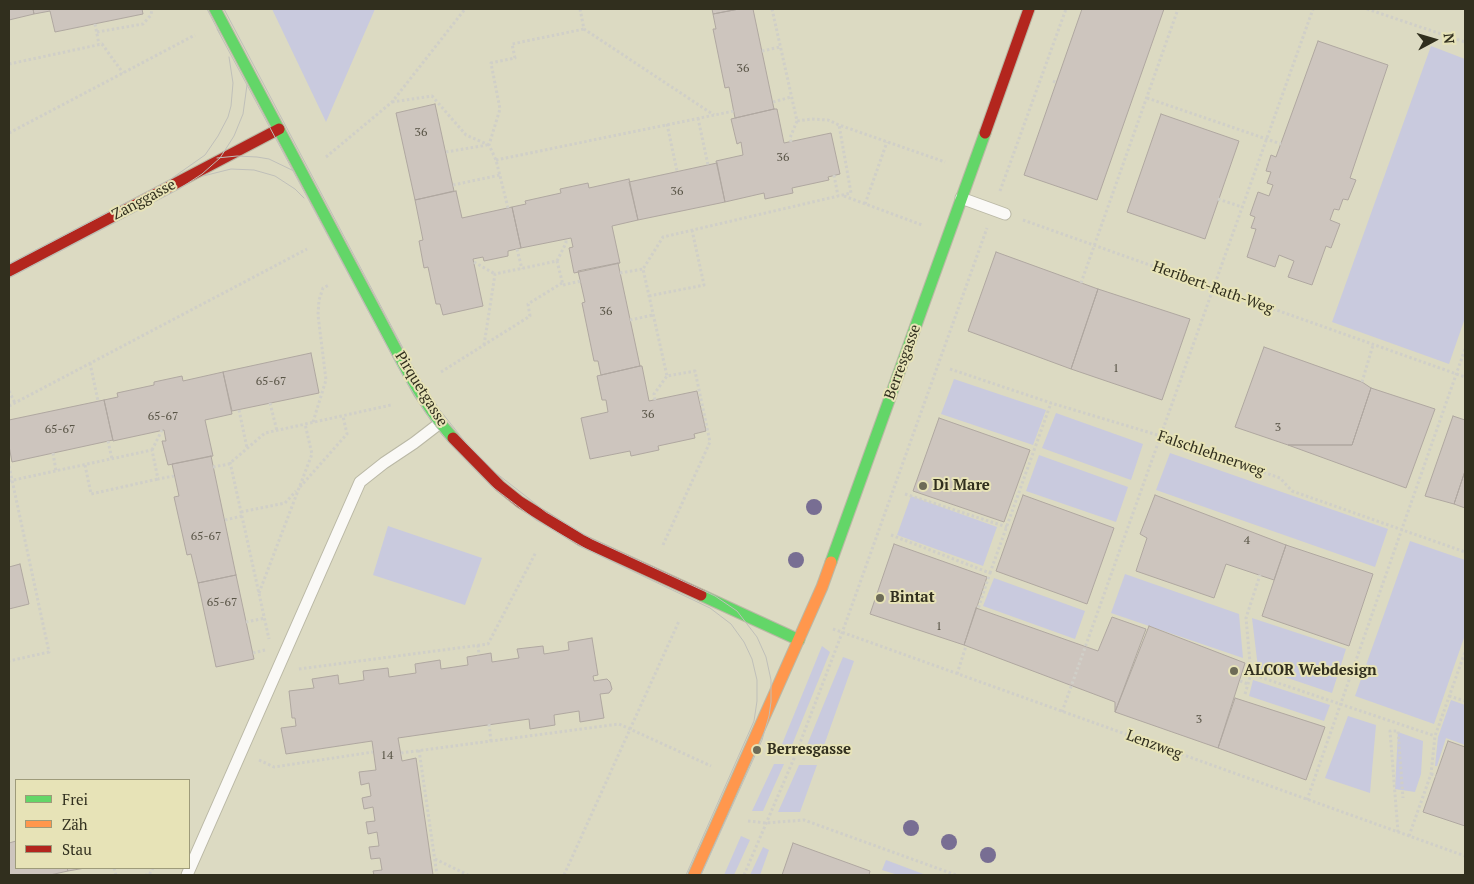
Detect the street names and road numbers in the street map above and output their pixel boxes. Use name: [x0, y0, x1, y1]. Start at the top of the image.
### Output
street label: Zanggasse: [109, 176, 179, 224]
street label: Heribert-Rath-Weg: [1150, 258, 1276, 318]
street label: Berresgasse: [881, 322, 925, 402]
street label: Pirquetgasse: [391, 348, 451, 430]
street label: Falschlehnerweg: [1155, 427, 1267, 481]
street label: Lenzweg: [1124, 727, 1184, 763]

